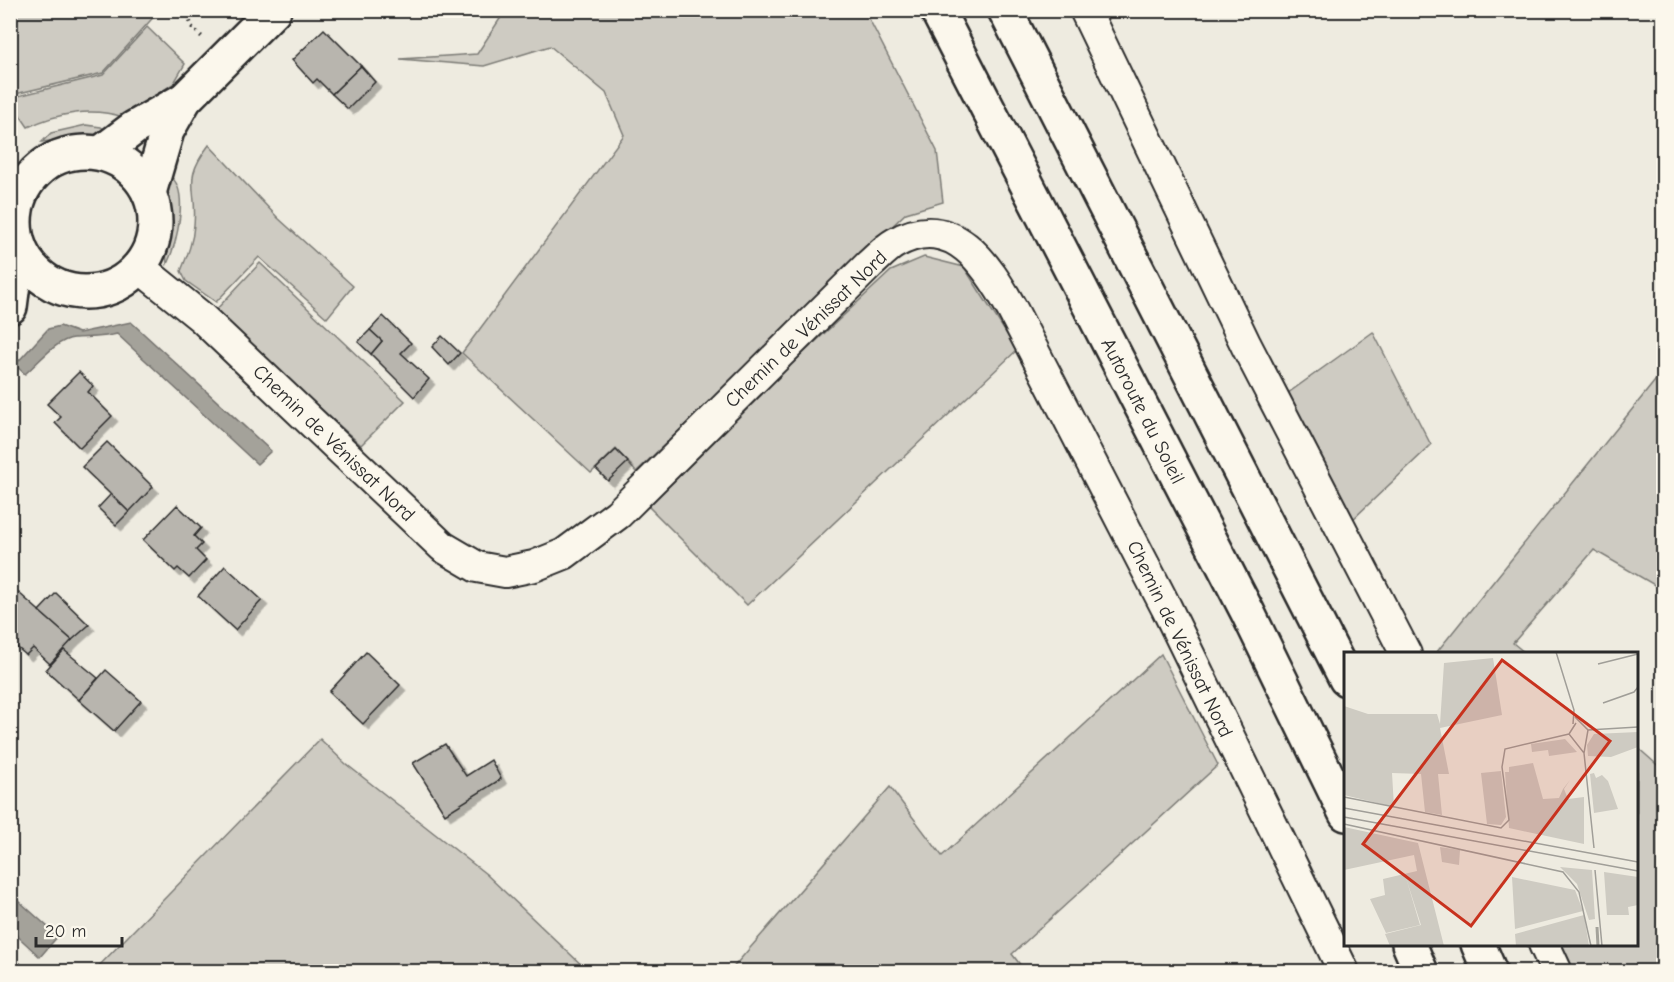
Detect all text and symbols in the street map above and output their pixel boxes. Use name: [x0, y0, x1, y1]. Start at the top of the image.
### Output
street label: Chemin de Vénissat Nord: [720, 246, 892, 412]
street label: Autoroute du Soleil: [1096, 334, 1190, 488]
street label: Chemin de Vénissat Nord: [248, 360, 420, 526]
street label: Chemin de Vénissat Nord: [1122, 537, 1238, 741]
inset map: [1344, 652, 1638, 946]
scale bar: [36, 910, 122, 948]
text: 20 m: [45, 921, 86, 942]

